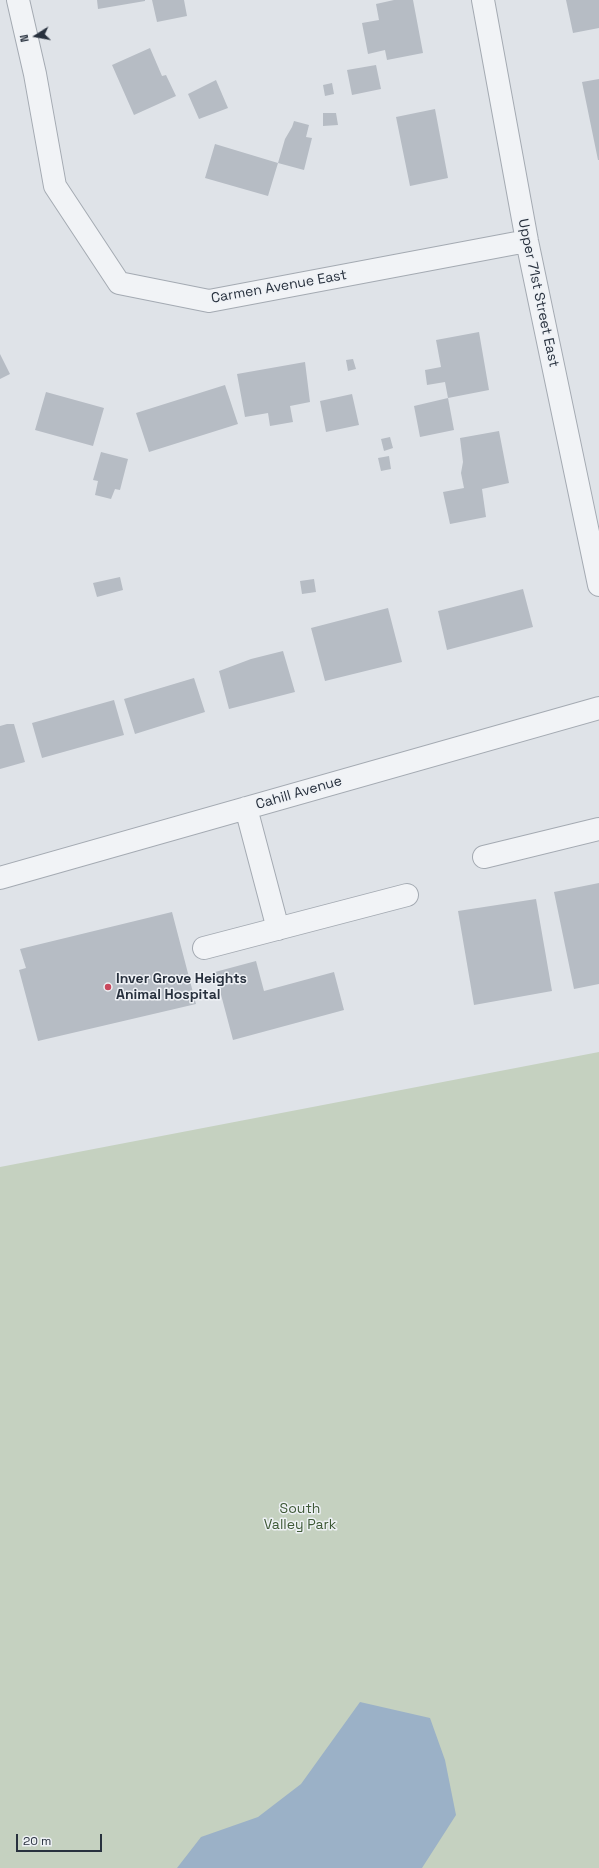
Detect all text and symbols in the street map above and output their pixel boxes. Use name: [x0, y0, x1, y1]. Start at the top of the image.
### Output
north arrow: [16, 16, 56, 56]
text: N: [17, 33, 32, 43]
street label: Upper 71st Street East: [514, 217, 562, 369]
street label: Carmen Avenue East: [210, 267, 348, 307]
street label: Cahill Avenue: [254, 773, 344, 813]
place label: Inver Grove Heights Animal Hospital: [116, 971, 247, 1004]
marker: Inver Grove Heights Animal Hospital: [103, 982, 113, 992]
park label: South Valley Park: [264, 1501, 336, 1534]
scale bar: [18, 1826, 104, 1852]
text: 20 m: [23, 1833, 51, 1849]

